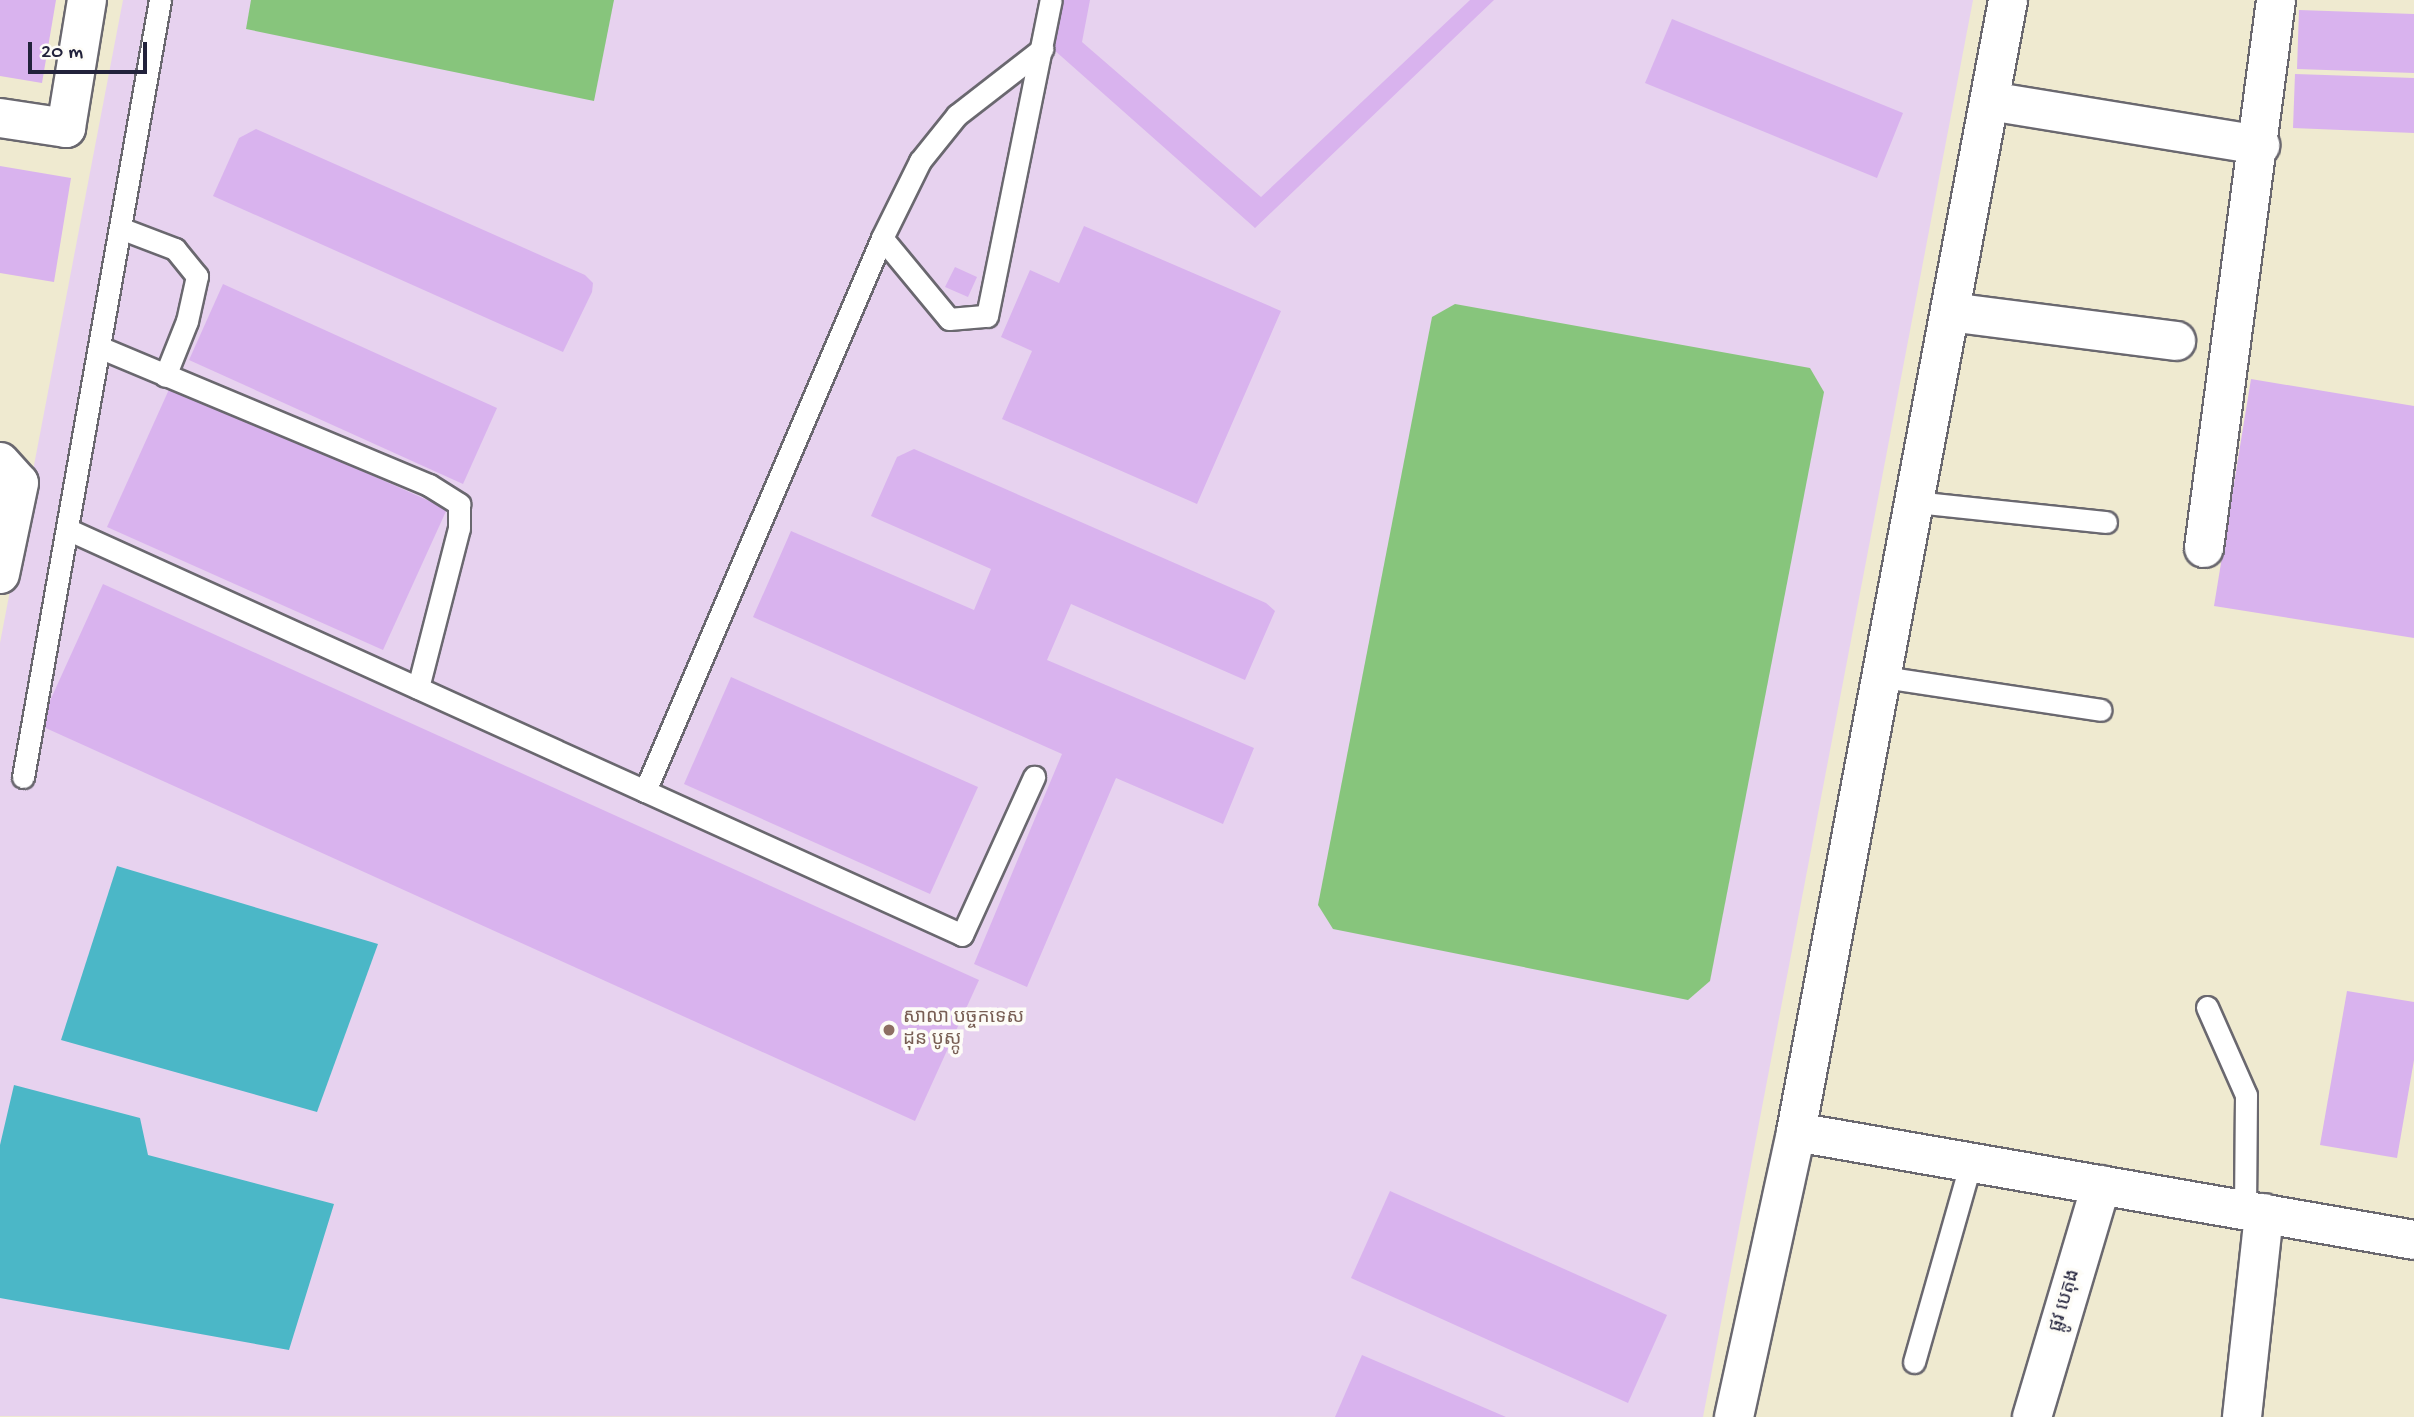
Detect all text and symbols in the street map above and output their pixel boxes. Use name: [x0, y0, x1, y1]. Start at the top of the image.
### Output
scale bar: [32, 28, 150, 72]
text: 20 m: [41, 41, 83, 66]
place label: សាលា បច្ចកទេស ដុន បូស្កូ: [903, 1008, 1024, 1052]
marker: សាលា បច្ចកទេស ដុន បូស្កូ: [881, 1022, 897, 1038]
street label: ផ្លូវ បេតុង: [2046, 1267, 2086, 1335]

